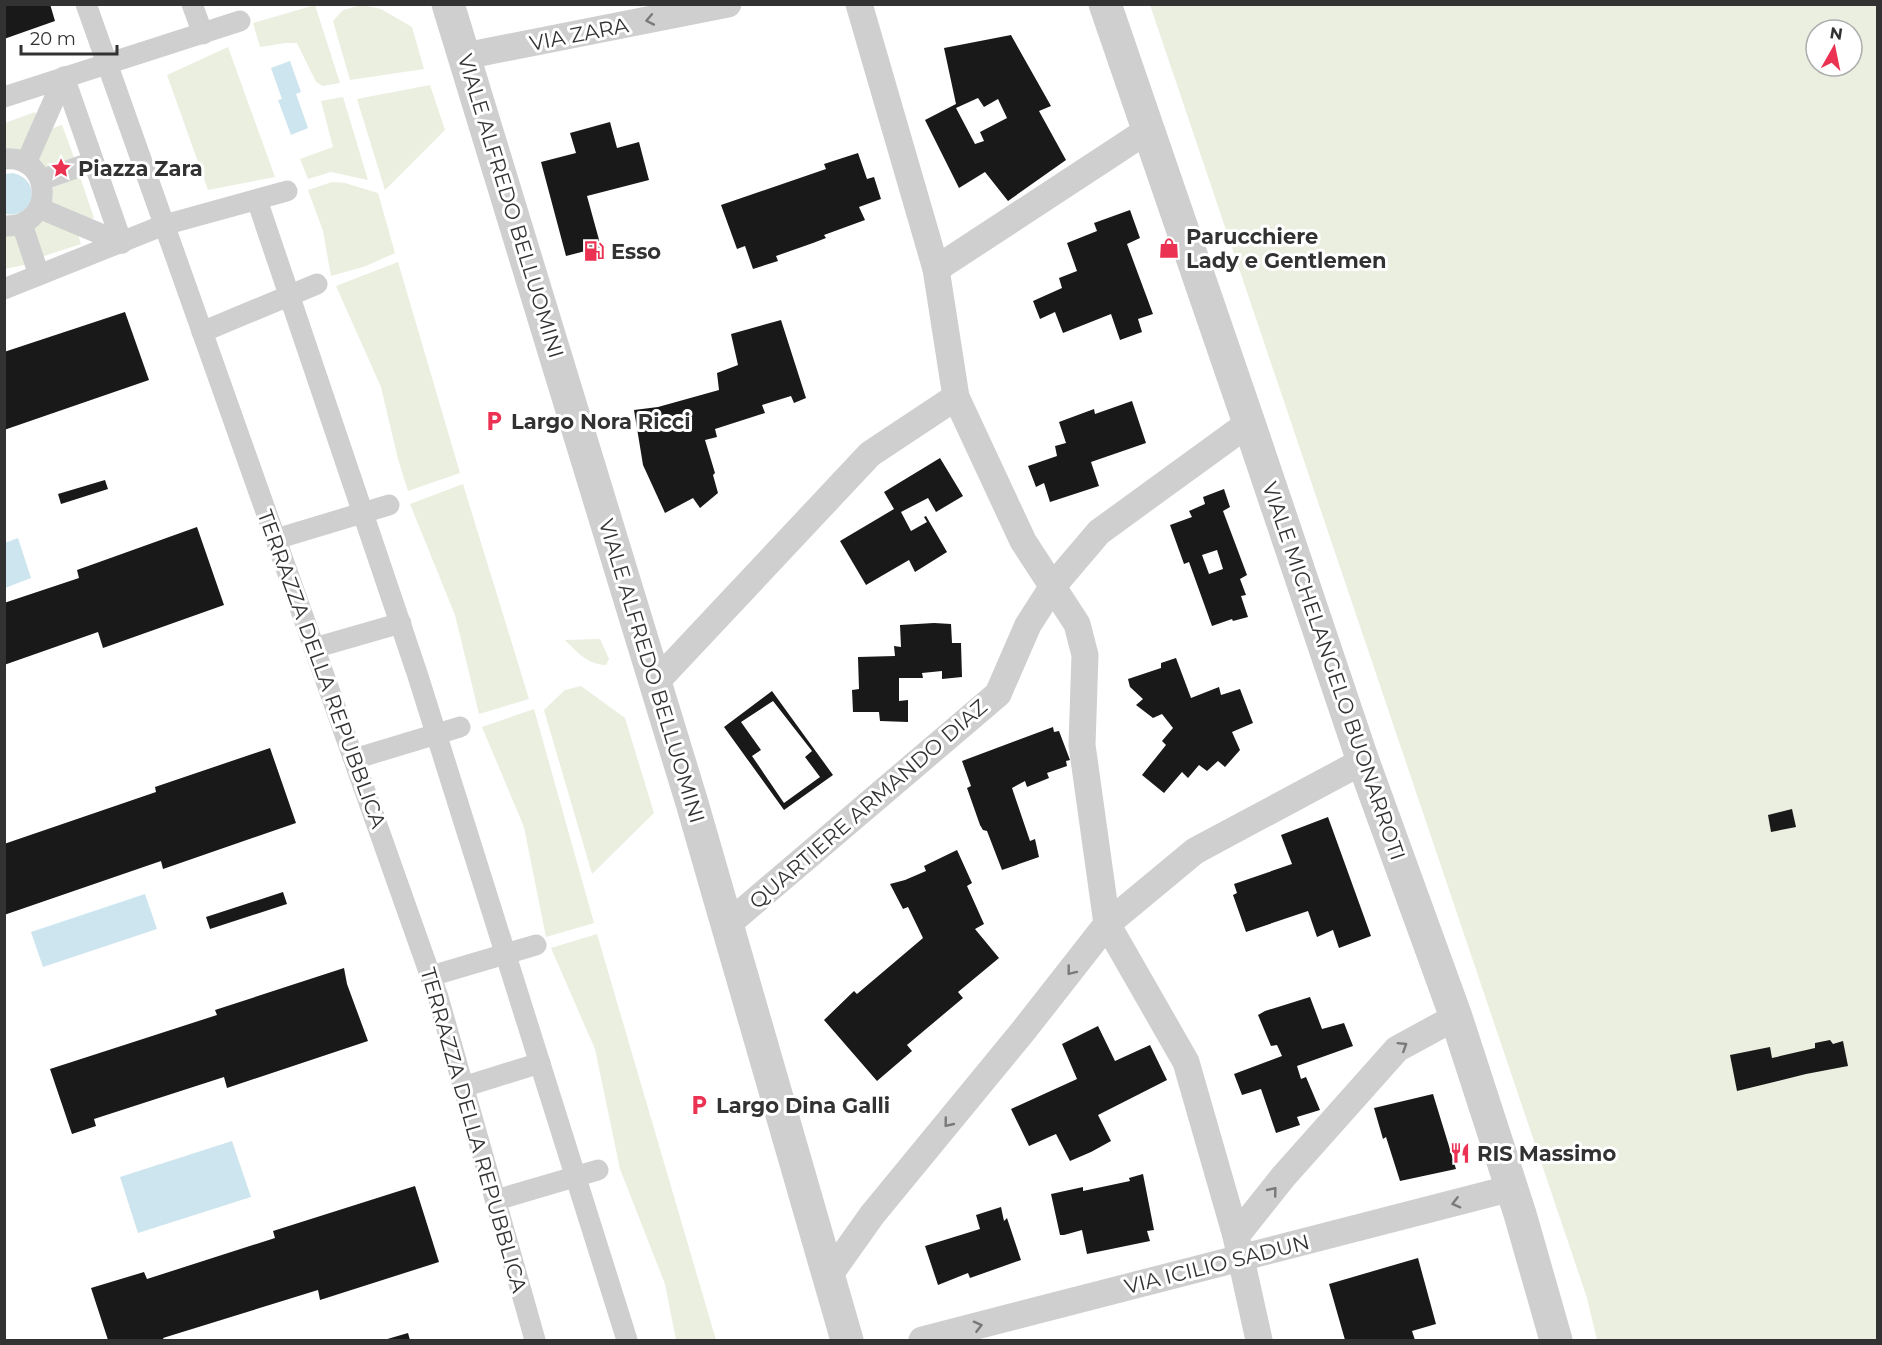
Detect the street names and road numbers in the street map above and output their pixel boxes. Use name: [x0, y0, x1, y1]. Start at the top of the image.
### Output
street label: VIA ZARA: [527, 12, 631, 56]
street label: VIALE ALFREDO BELLUOMINI: [453, 51, 569, 361]
street label: VIALE MICHELANGELO BUONARROTI: [1257, 479, 1411, 863]
street label: TERRAZZA DELLA REPUBBLICA: [253, 506, 392, 832]
street label: VIALE ALFREDO BELLUOMINI: [594, 516, 710, 826]
street label: QUARTIERE ARMANDO DIAZ: [744, 694, 992, 914]
street label: TERRAZZA DELLA REPUBBLICA: [416, 965, 533, 1296]
street label: VIA ICILIO SADUN: [1122, 1229, 1312, 1299]

